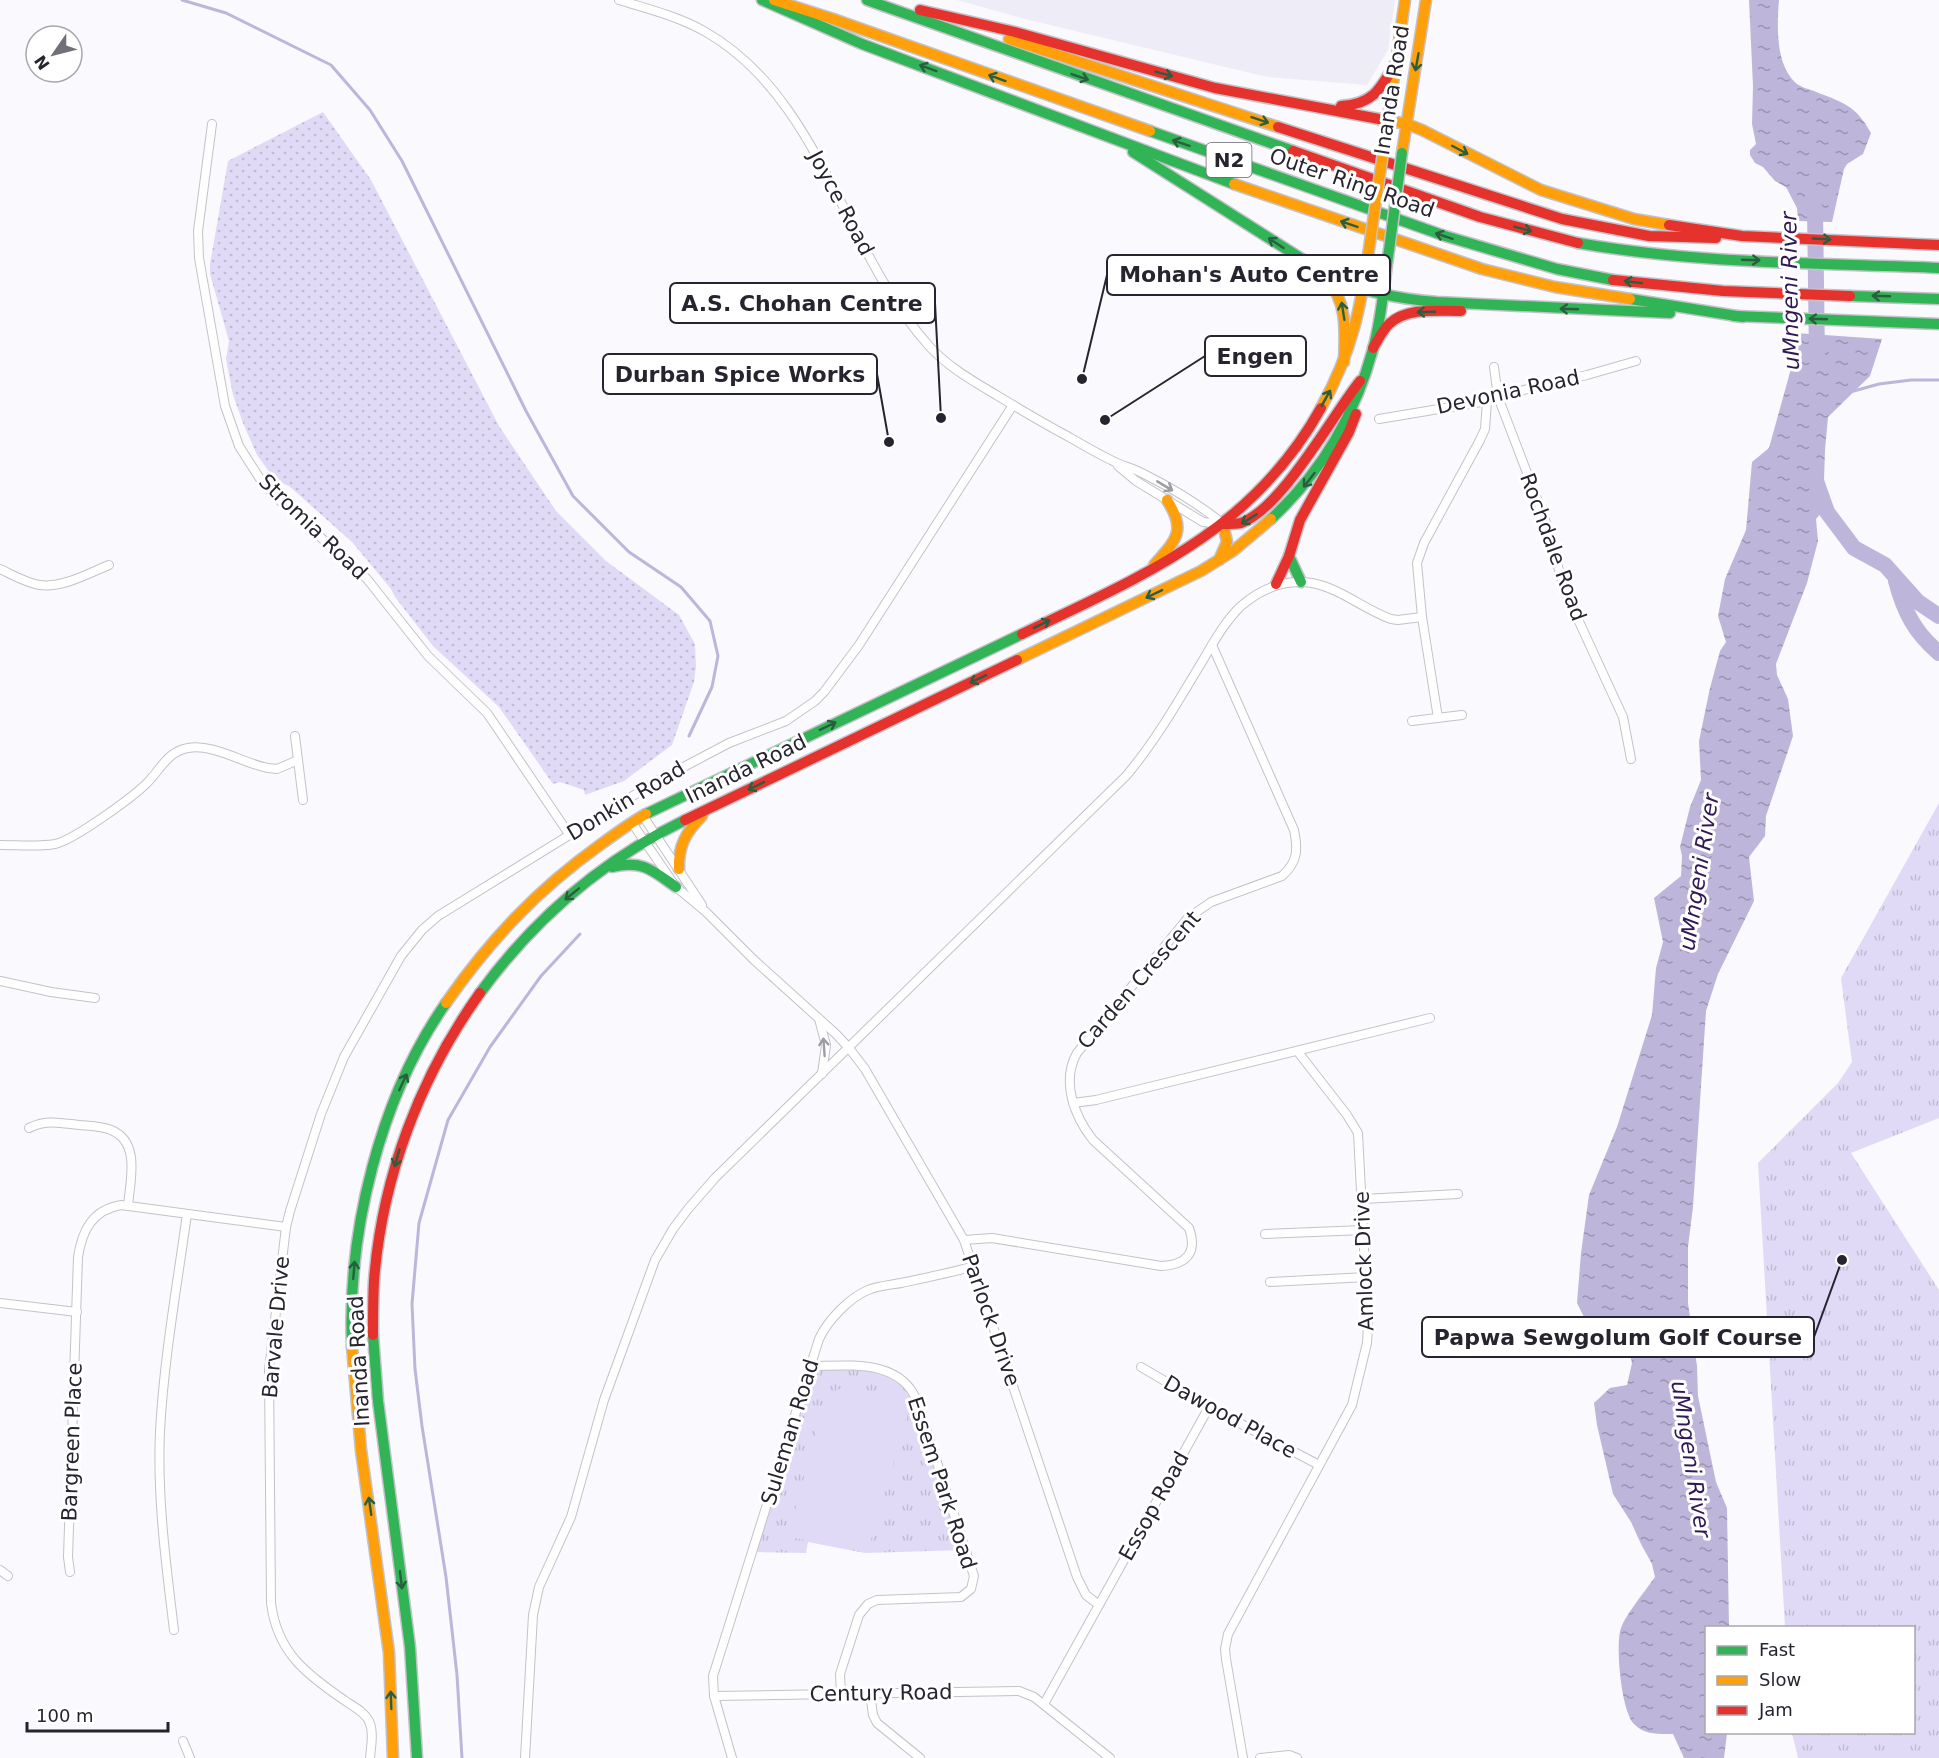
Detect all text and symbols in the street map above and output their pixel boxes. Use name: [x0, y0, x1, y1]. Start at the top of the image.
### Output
street label: Inanda Road: [1370, 23, 1414, 157]
north arrow: [24, 24, 84, 84]
text: N: [31, 51, 54, 73]
one-way arrow: [1411, 51, 1422, 71]
one-way arrow: [919, 62, 938, 73]
one-way arrow: [1154, 69, 1173, 81]
one-way arrow: [988, 72, 1007, 83]
one-way arrow: [1071, 72, 1089, 83]
one-way arrow: [1250, 115, 1269, 126]
one-way arrow: [1172, 137, 1191, 148]
road number: N2: [1206, 143, 1252, 177]
street label: Outer Ring Road: [1266, 144, 1438, 222]
street label: Joyce Road: [802, 145, 879, 260]
one-way arrow: [1450, 145, 1468, 156]
water label: uMngeni River: [1776, 210, 1804, 370]
one-way arrow: [1340, 218, 1359, 229]
one-way arrow: [1513, 224, 1532, 236]
one-way arrow: [1435, 230, 1454, 241]
one-way arrow: [1811, 234, 1831, 245]
one-way arrow: [1268, 237, 1285, 249]
one-way arrow: [1740, 254, 1760, 266]
callout: Mohan's Auto Centre: [1107, 255, 1390, 295]
text: Mohan's Auto Centre: [1119, 262, 1379, 287]
one-way arrow: [1624, 276, 1644, 287]
callout: A.S. Chohan Centre: [670, 283, 935, 323]
text: A.S. Chohan Centre: [681, 291, 923, 316]
one-way arrow: [1871, 291, 1891, 302]
one-way arrow: [1337, 302, 1348, 321]
one-way arrow: [1559, 304, 1579, 315]
one-way arrow: [1416, 307, 1436, 318]
one-way arrow: [1808, 314, 1828, 325]
callout: Engen: [1205, 336, 1306, 376]
text: Engen: [1216, 344, 1294, 369]
callout: Durban Spice Works: [603, 354, 877, 394]
text: Durban Spice Works: [615, 362, 865, 387]
street label: Devonia Road: [1434, 365, 1582, 419]
one-way arrow: [1320, 390, 1332, 407]
street label: Stromia Road: [254, 469, 372, 585]
street label: Rochdale Road: [1515, 470, 1591, 624]
one-way arrow: [1303, 472, 1316, 488]
one-way arrow: [1156, 481, 1173, 493]
one-way arrow: [1240, 512, 1257, 525]
one-way arrow: [1145, 589, 1163, 601]
one-way arrow: [1032, 617, 1050, 629]
one-way arrow: [970, 674, 988, 686]
one-way arrow: [818, 720, 836, 732]
street label: Inanda Road: [682, 729, 810, 809]
street label: Donkin Road: [563, 756, 689, 846]
one-way arrow: [747, 781, 765, 793]
water label: uMngeni River: [1674, 790, 1724, 952]
one-way arrow: [564, 888, 580, 901]
street label: Carden Crescent: [1073, 906, 1205, 1054]
one-way arrow: [818, 1038, 829, 1057]
one-way arrow: [397, 1074, 409, 1092]
one-way arrow: [391, 1148, 402, 1167]
street label: Amlock Drive: [1350, 1191, 1378, 1331]
street label: Parlock Drive: [957, 1251, 1025, 1389]
street label: Barvale Drive: [258, 1255, 294, 1399]
one-way arrow: [349, 1260, 360, 1280]
street label: Inanda Road: [344, 1295, 374, 1427]
callout: Papwa Sewgolum Golf Course: [1422, 1317, 1814, 1357]
text: Papwa Sewgolum Golf Course: [1434, 1325, 1802, 1350]
street label: Suleman Road: [756, 1356, 824, 1508]
street label: Bargreen Place: [57, 1362, 87, 1522]
street label: Dawood Place: [1160, 1371, 1300, 1463]
water label: uMngeni River: [1666, 1379, 1716, 1541]
street label: Essem Park Road: [903, 1394, 981, 1572]
street label: Essop Road: [1114, 1447, 1194, 1565]
one-way arrow: [364, 1496, 375, 1516]
one-way arrow: [396, 1569, 407, 1589]
legend: [1705, 1626, 1915, 1734]
text: Fast: [1759, 1639, 1795, 1660]
text: Slow: [1759, 1669, 1801, 1690]
street label: Century Road: [809, 1680, 953, 1706]
one-way arrow: [386, 1690, 397, 1710]
scale bar: [27, 1695, 168, 1733]
text: Jam: [1758, 1699, 1793, 1720]
text: 100 m: [36, 1705, 94, 1726]

